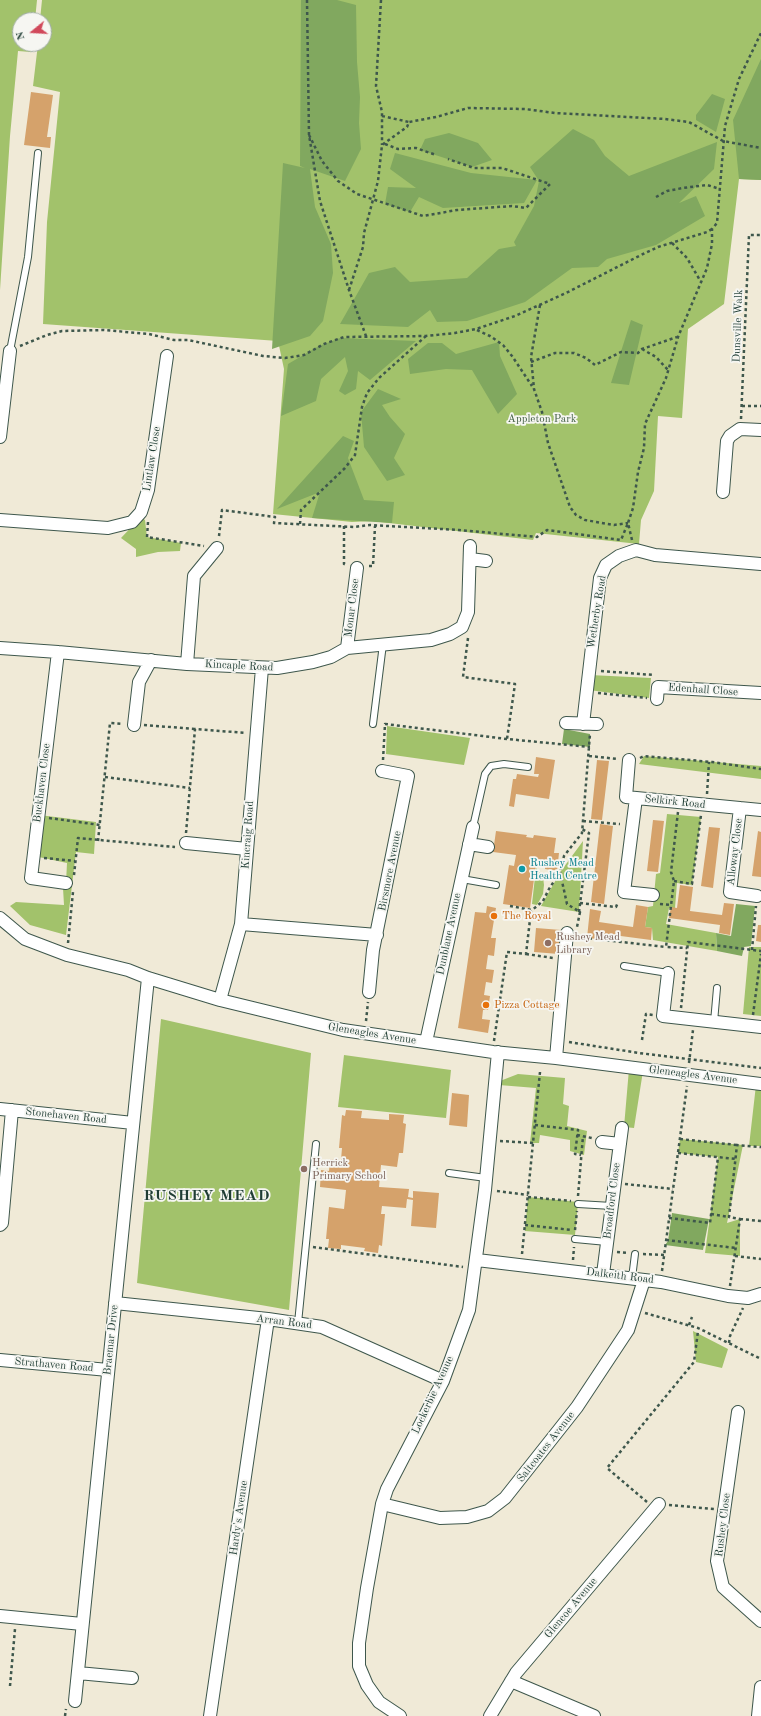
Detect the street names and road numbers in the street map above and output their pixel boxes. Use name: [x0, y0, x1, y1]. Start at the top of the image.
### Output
street label: Dunsville Walk: [730, 289, 746, 363]
street label: Lintlaw Close: [140, 426, 164, 492]
street label: Wetherby Road: [585, 574, 609, 650]
street label: Monar Close: [342, 578, 362, 638]
street label: Kincaple Road: [204, 658, 274, 674]
street label: Edenhall Close: [667, 681, 739, 699]
street label: Buckhaven Close: [31, 742, 53, 824]
street label: Selkirk Road: [644, 792, 706, 812]
street label: Kincraig Road: [239, 800, 257, 870]
street label: Alloway Close: [724, 818, 746, 886]
street label: Birsmore Avenue: [376, 830, 404, 912]
street label: Dunblane Avenue: [434, 892, 464, 976]
street label: Gleneagles Avenue: [327, 1021, 417, 1047]
street label: Gleneagles Avenue: [648, 1063, 738, 1087]
street label: Stonehaven Road: [24, 1105, 108, 1127]
street label: Broadford Close: [601, 1162, 623, 1240]
street label: Dalkeith Road: [585, 1265, 655, 1287]
street label: Braemar Drive: [101, 1304, 121, 1376]
street label: Arran Road: [255, 1312, 313, 1332]
street label: Lockerbie Avenue: [409, 1354, 457, 1436]
street label: Strathaven Road: [14, 1355, 94, 1375]
street label: Saltcoates Avenue: [514, 1409, 578, 1485]
street label: Hardy's Avenue: [227, 1480, 251, 1556]
street label: Rushey Close: [713, 1492, 733, 1558]
street label: Glencoe Avenue: [542, 1575, 600, 1641]

